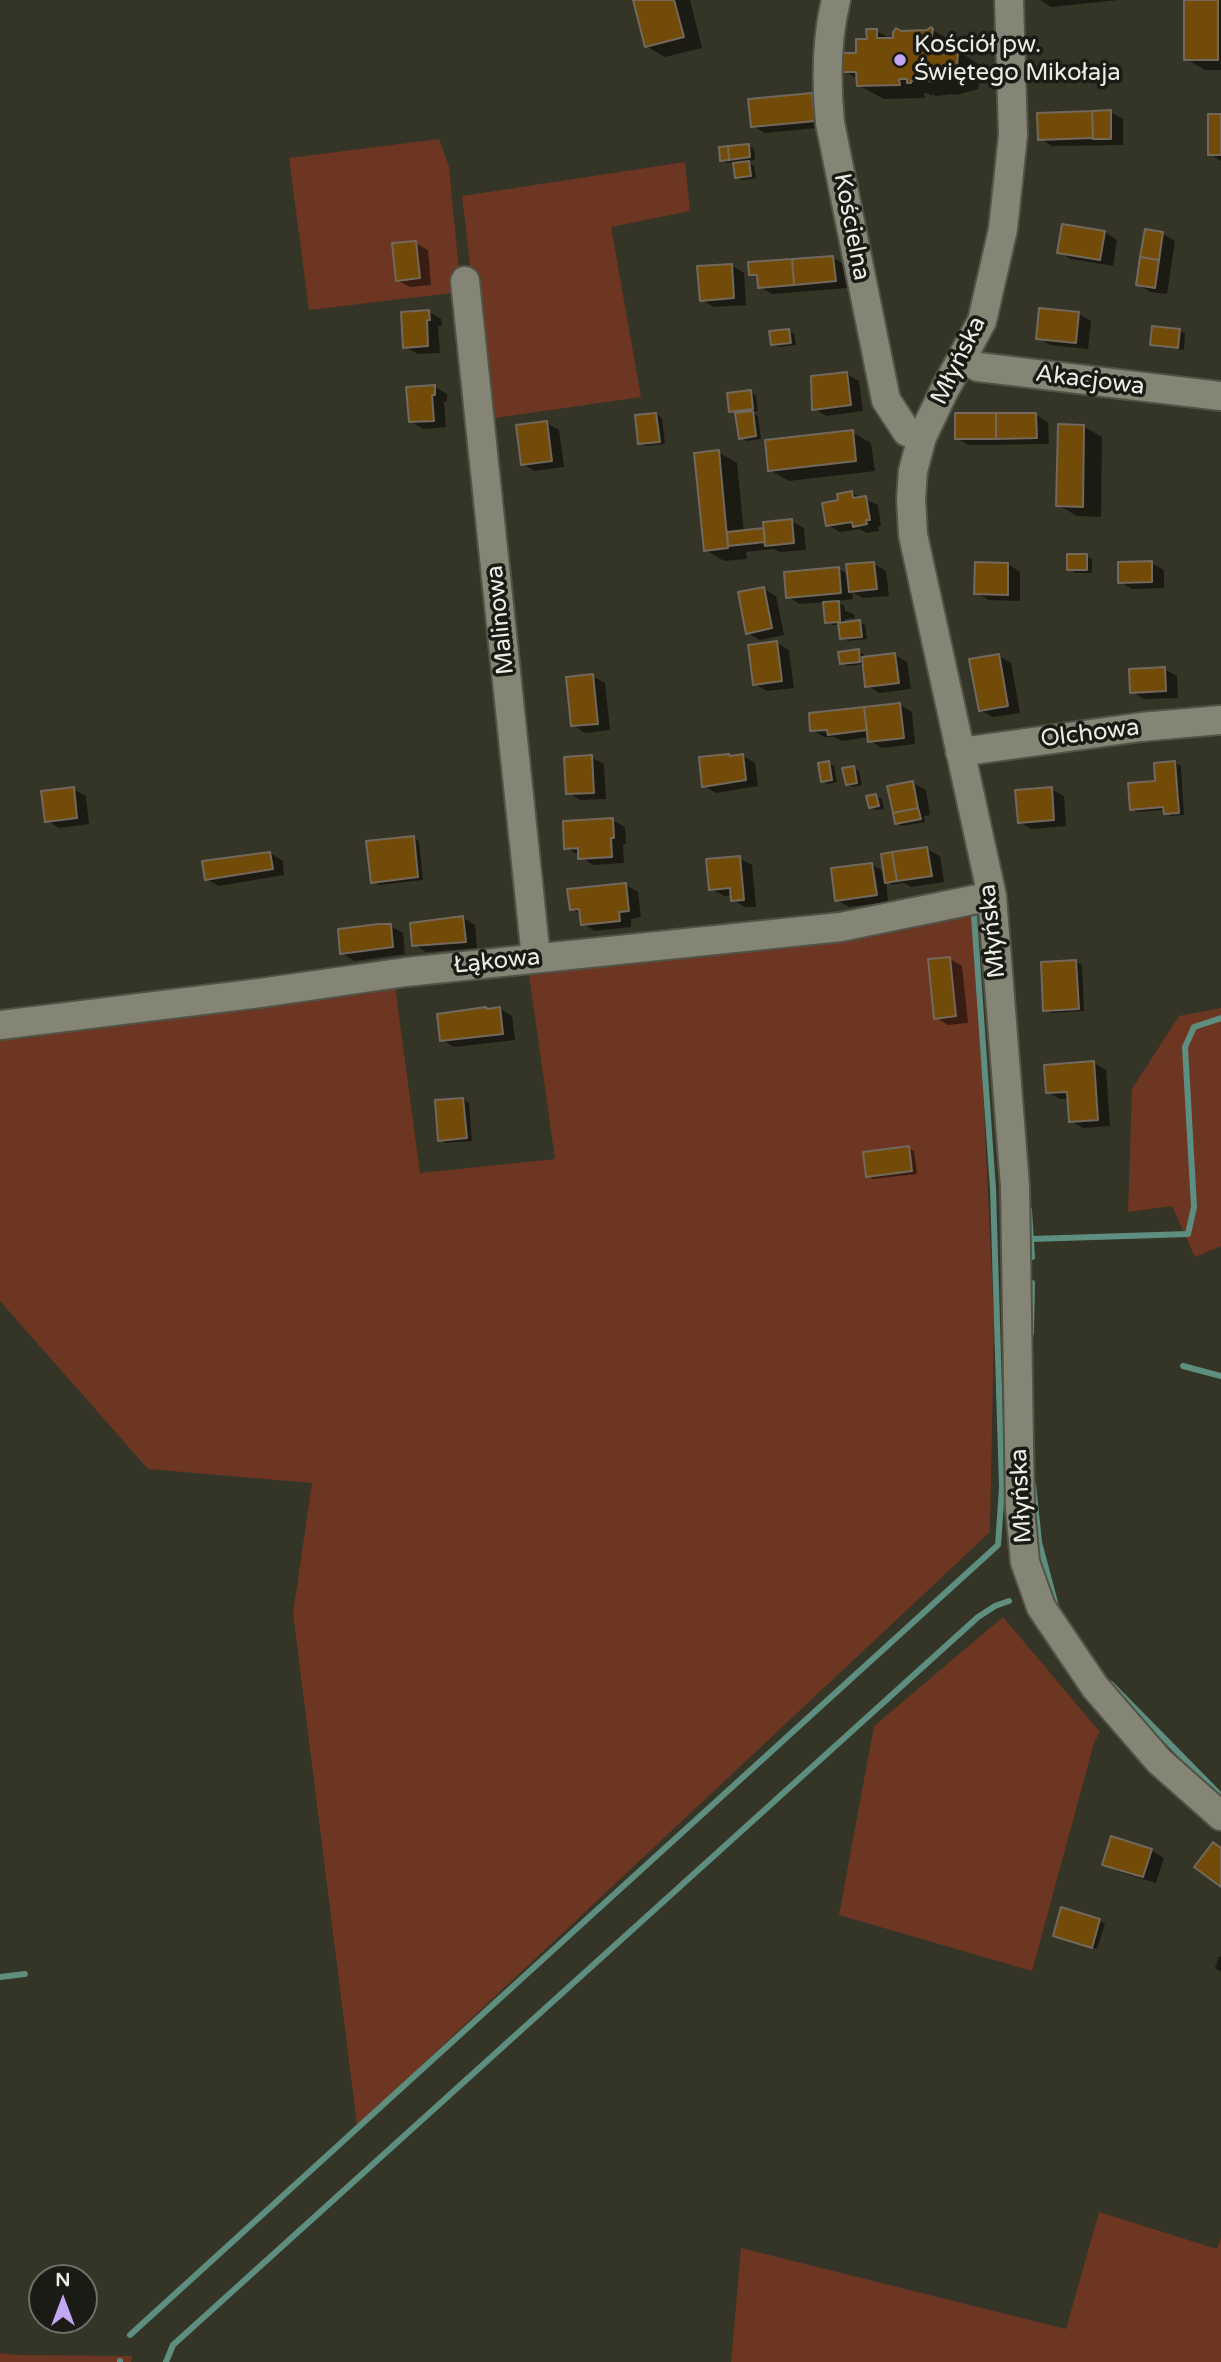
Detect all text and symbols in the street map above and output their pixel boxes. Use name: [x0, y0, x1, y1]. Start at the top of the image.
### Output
place label: Kościół pw. Świętego Mikołaja: [914, 32, 1121, 88]
marker: Kościół pw. Świętego Mikołaja: [892, 52, 908, 68]
street label: Kościelna: [827, 171, 875, 283]
street label: Młyńska: [925, 312, 993, 410]
street label: Akacjowa: [1034, 360, 1146, 402]
street label: Malinowa: [481, 564, 521, 676]
street label: Olchowa: [1039, 714, 1141, 754]
street label: Młyńska: [974, 882, 1012, 980]
street label: Łąkowa: [452, 943, 542, 981]
street label: Młyńska: [1005, 1448, 1039, 1544]
north arrow: [28, 2264, 98, 2334]
text: N: [55, 2269, 71, 2291]

